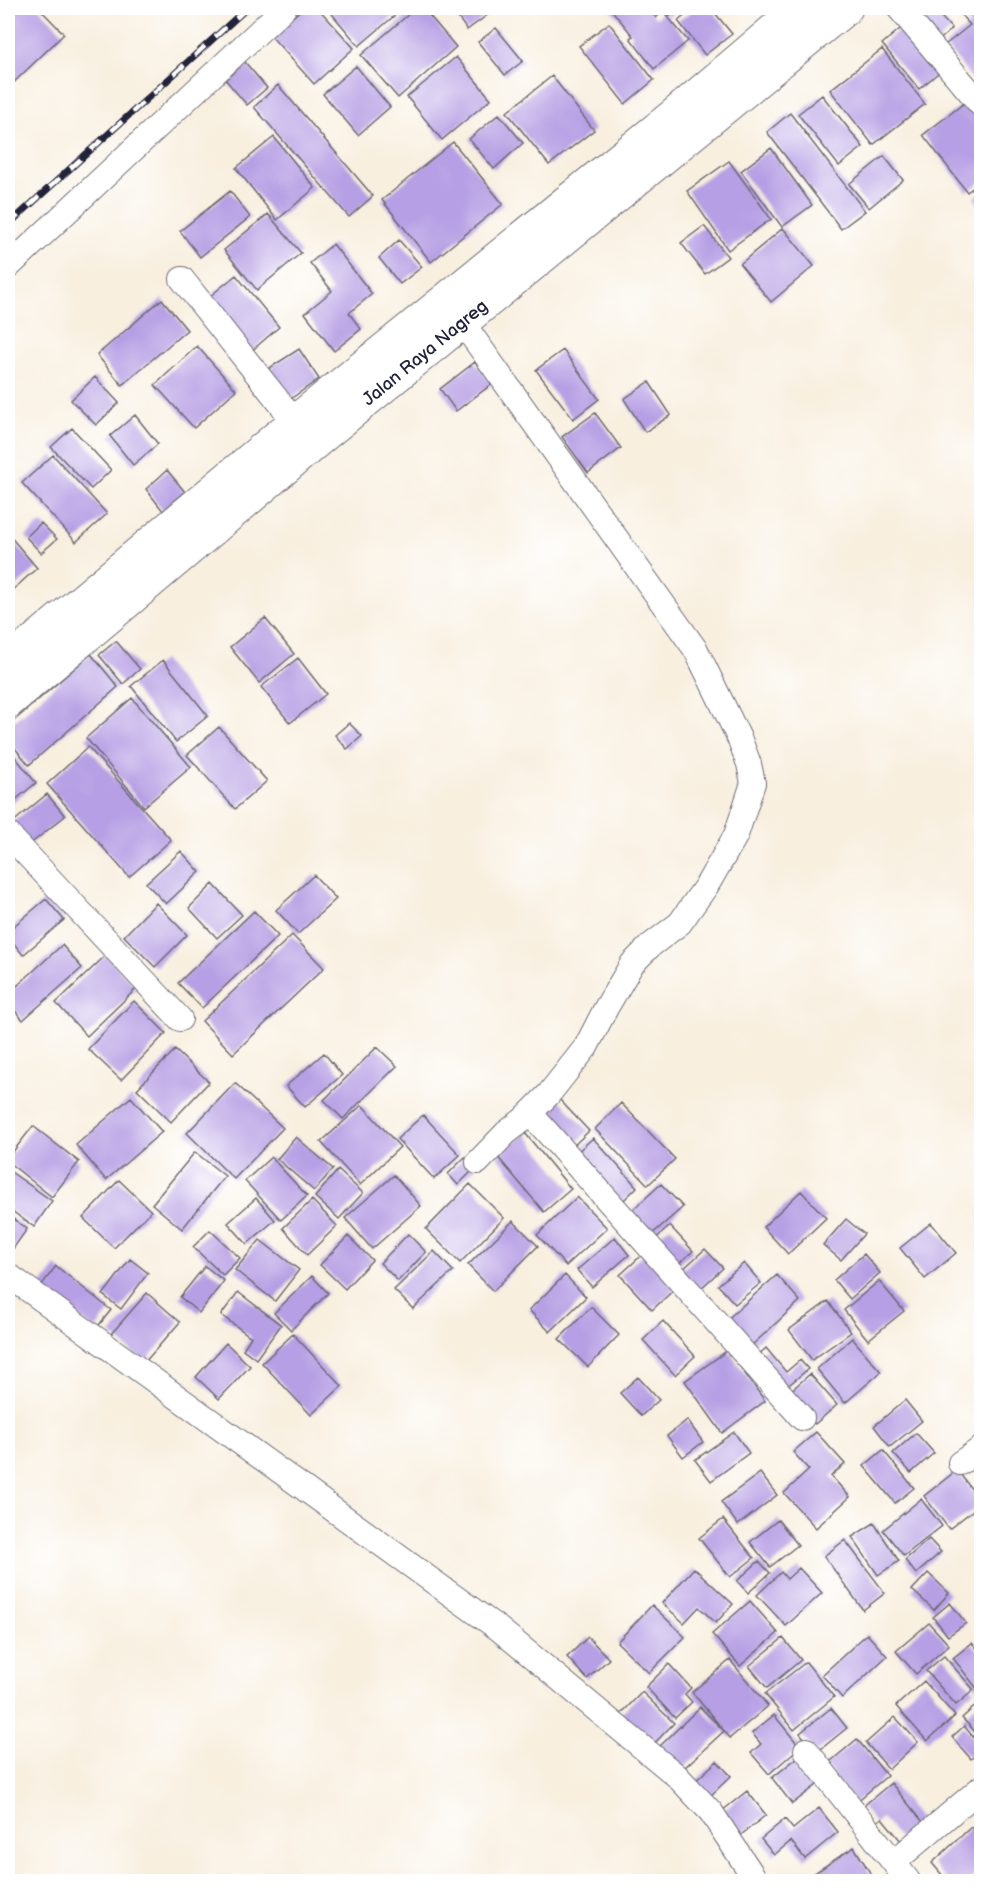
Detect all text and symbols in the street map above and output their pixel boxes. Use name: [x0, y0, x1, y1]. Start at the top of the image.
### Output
street label: Jalan Raya Nagreg: [358, 295, 492, 410]

